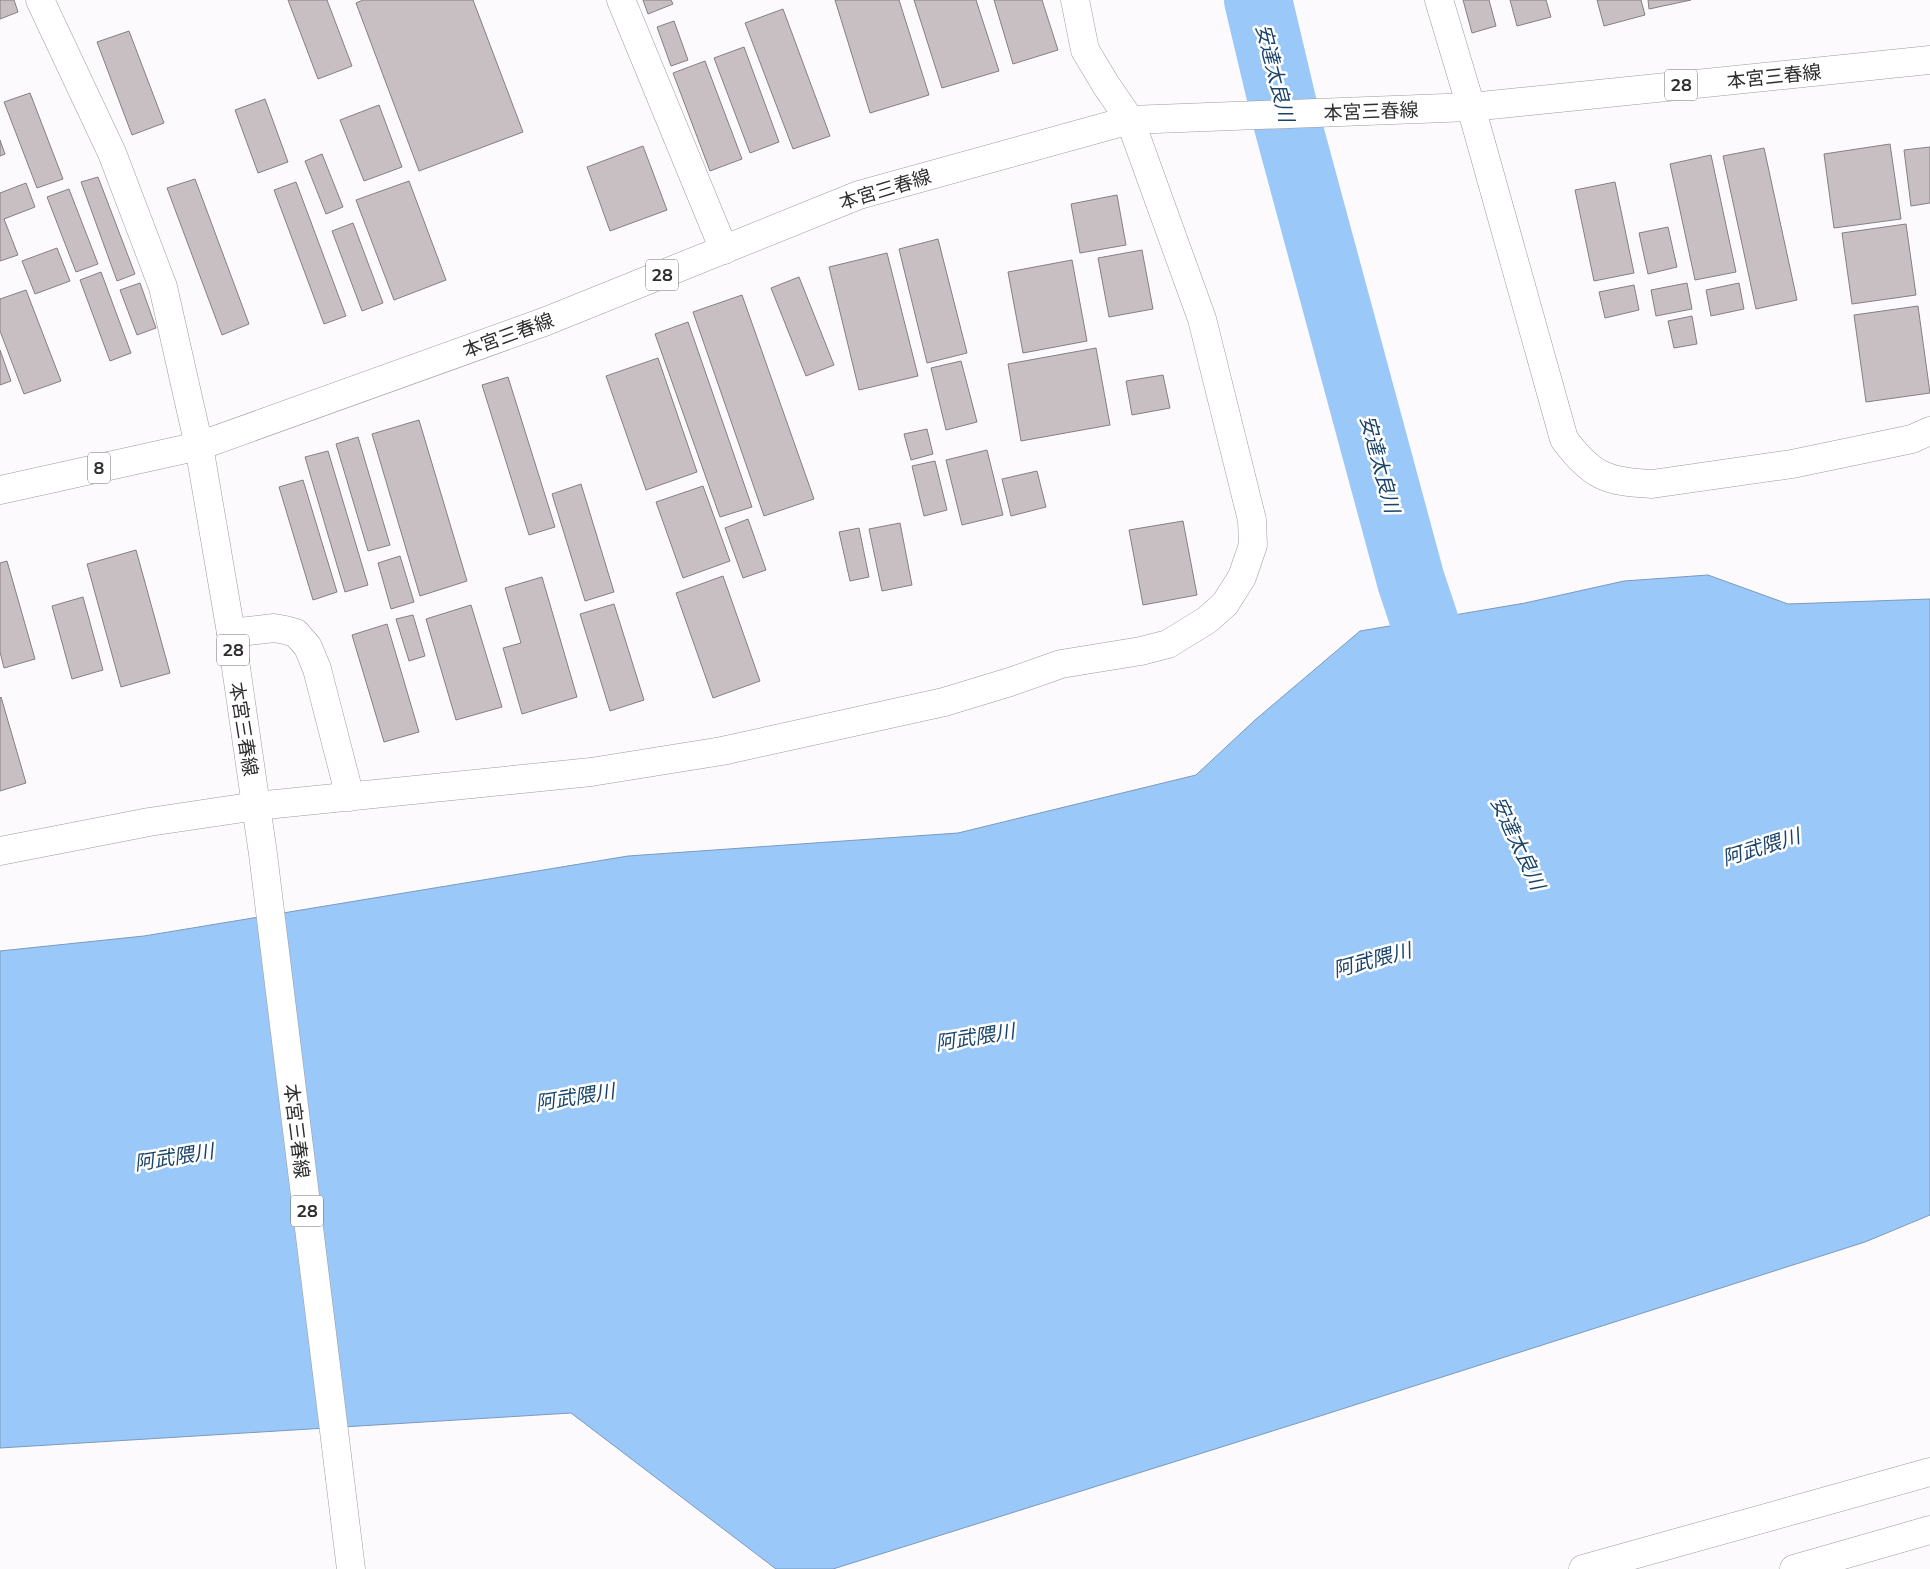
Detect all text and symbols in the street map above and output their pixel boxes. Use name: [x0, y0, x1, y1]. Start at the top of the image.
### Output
water label: 安達太良川: [1251, 21, 1300, 126]
street label: 本宮三春線: [1725, 59, 1823, 93]
road number: 28: [1665, 70, 1697, 100]
street label: 本宮三春線: [1323, 97, 1419, 125]
street label: 本宮三春線: [836, 164, 934, 214]
road number: 28: [646, 260, 678, 290]
street label: 本宮三春線: [459, 307, 557, 363]
water label: 安達太良川: [1355, 412, 1406, 517]
road number: 8: [88, 452, 110, 483]
road number: 28: [217, 634, 249, 666]
street label: 本宮三春線: [225, 680, 263, 778]
water label: 安達太良川: [1486, 792, 1552, 895]
water label: 阿武隈川: [1719, 822, 1805, 870]
water label: 阿武隈川: [1330, 937, 1416, 982]
water label: 阿武隈川: [933, 1018, 1018, 1055]
water label: 阿武隈川: [533, 1078, 618, 1115]
street label: 本宮三春線: [279, 1082, 315, 1180]
water label: 阿武隈川: [132, 1138, 217, 1175]
road number: 28: [291, 1196, 323, 1226]

